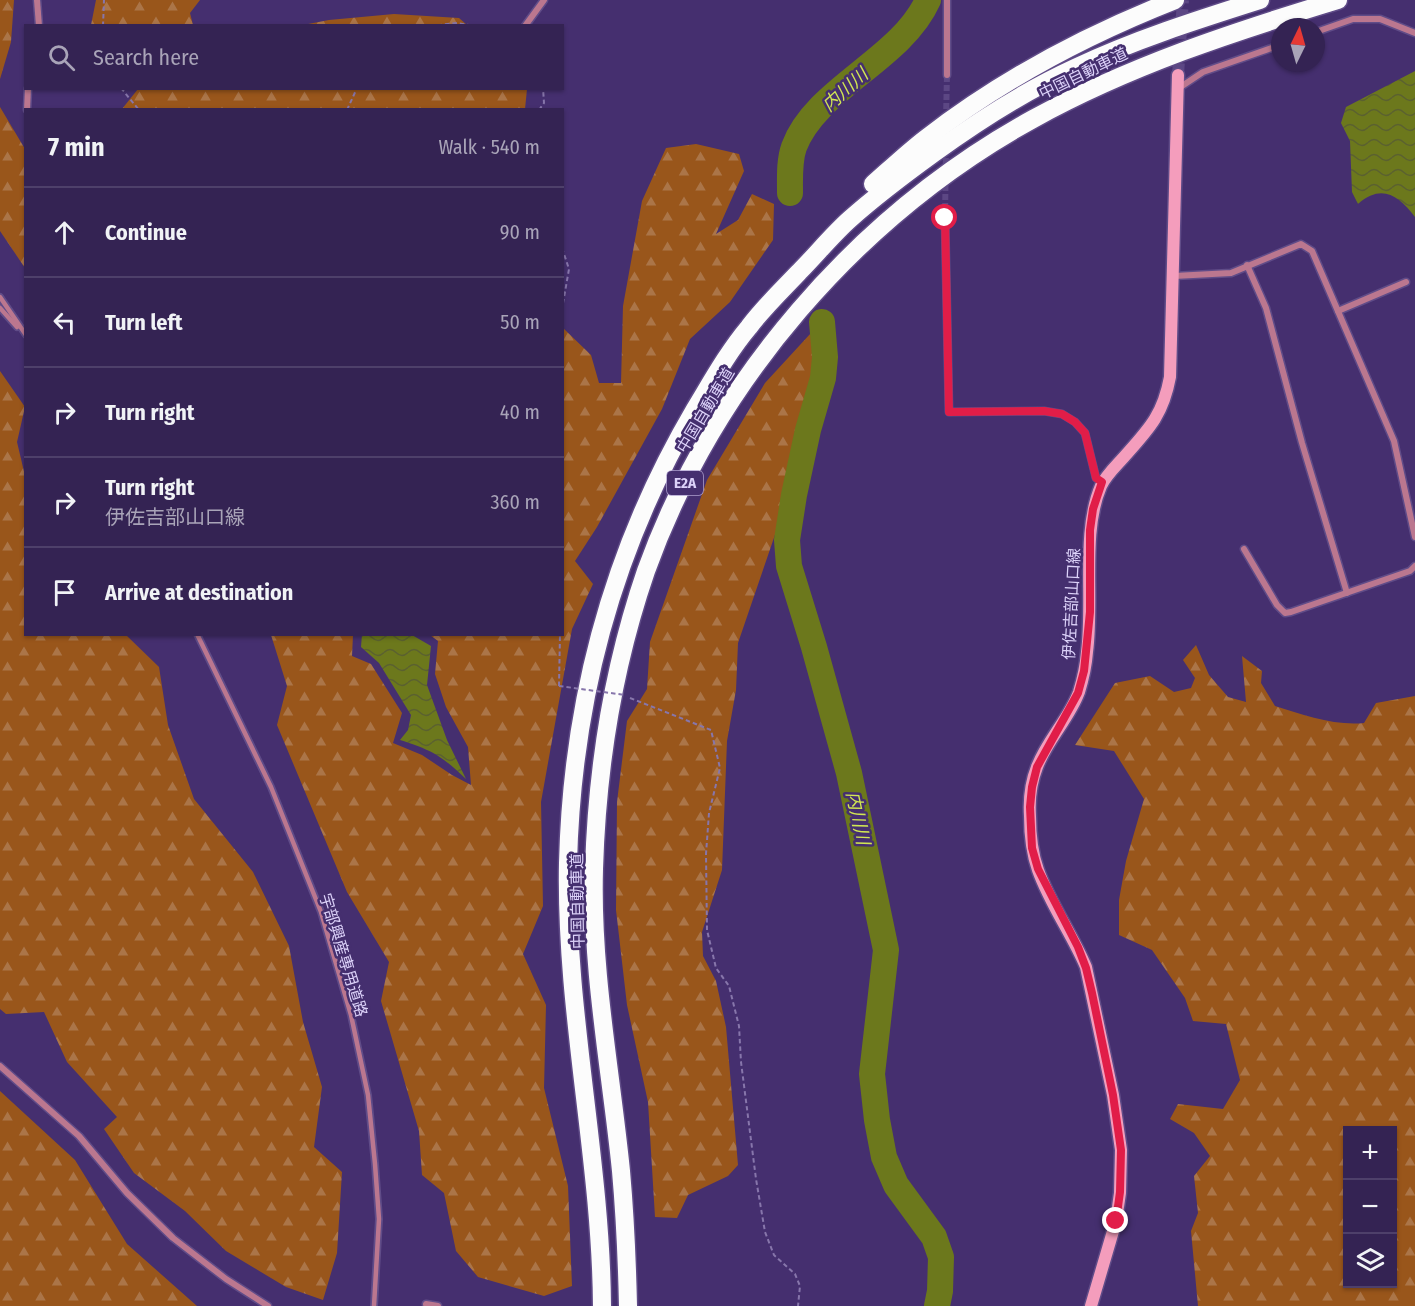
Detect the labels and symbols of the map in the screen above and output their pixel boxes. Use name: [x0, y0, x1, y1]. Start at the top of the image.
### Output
north arrow: [1271, 18, 1325, 72]
street label: 中国自動車道: [1036, 44, 1131, 103]
water label: 内川川: [818, 62, 874, 116]
route start: [931, 204, 957, 230]
street label: 中国自動車道: [673, 364, 738, 456]
road number: E2A: [667, 471, 703, 495]
street label: 伊佐吉部山口線: [1059, 548, 1084, 660]
water label: 内川川: [842, 789, 875, 849]
street label: 中国自動車道: [567, 853, 588, 949]
street label: 宇部興産専用道路: [316, 891, 371, 1019]
route end: [1102, 1207, 1128, 1233]

